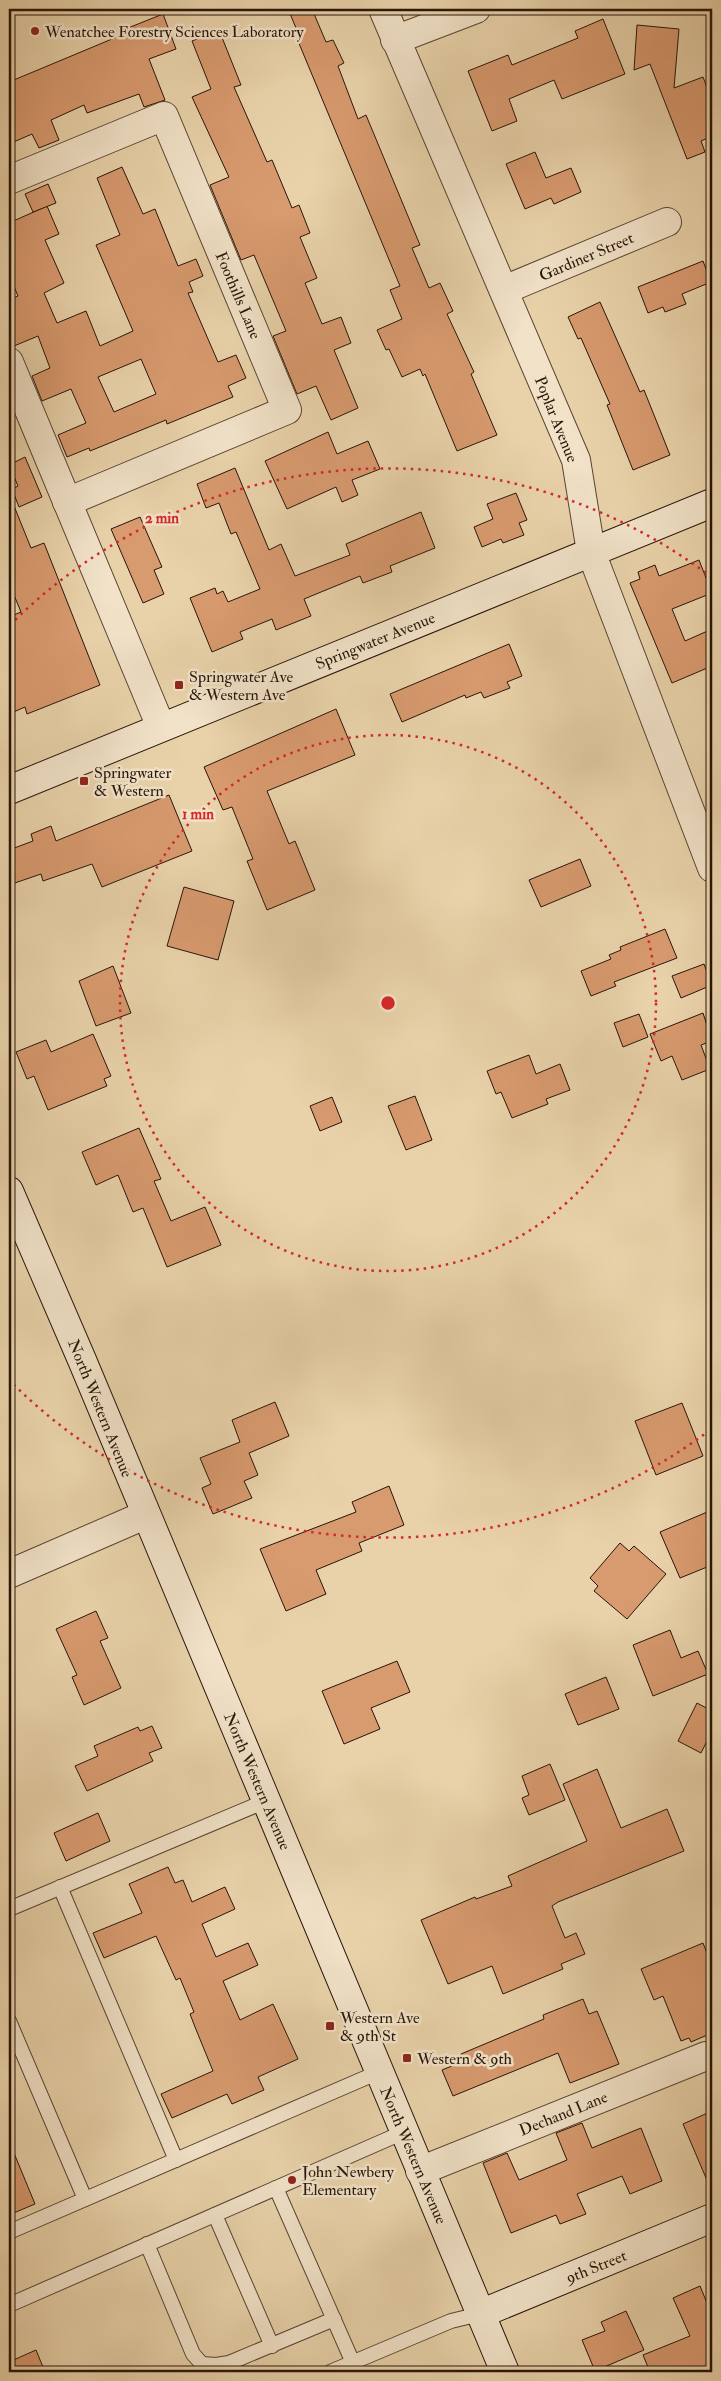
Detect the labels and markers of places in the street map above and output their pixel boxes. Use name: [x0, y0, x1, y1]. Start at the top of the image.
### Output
place label: Wenatchee Forestry Sciences Laboratory: [44, 22, 305, 42]
marker: Wenatchee Forestry Sciences Laboratory: [29, 25, 41, 37]
place label: Springwater Ave & Western Ave: [189, 667, 293, 705]
marker: Springwater Ave & Western Ave: [173, 679, 185, 691]
place label: Springwater & Western: [94, 763, 172, 801]
marker: Springwater & Western: [78, 775, 90, 787]
centre of rings: [379, 994, 397, 1012]
place label: Western Ave & 9th St: [339, 2008, 420, 2046]
marker: Western Ave & 9th St: [324, 2020, 336, 2032]
place label: Western & 9th: [416, 2049, 513, 2069]
marker: Western & 9th: [401, 2052, 413, 2064]
place label: John Newbery Elementary: [301, 2162, 395, 2200]
marker: John Newbery Elementary: [286, 2174, 298, 2186]

